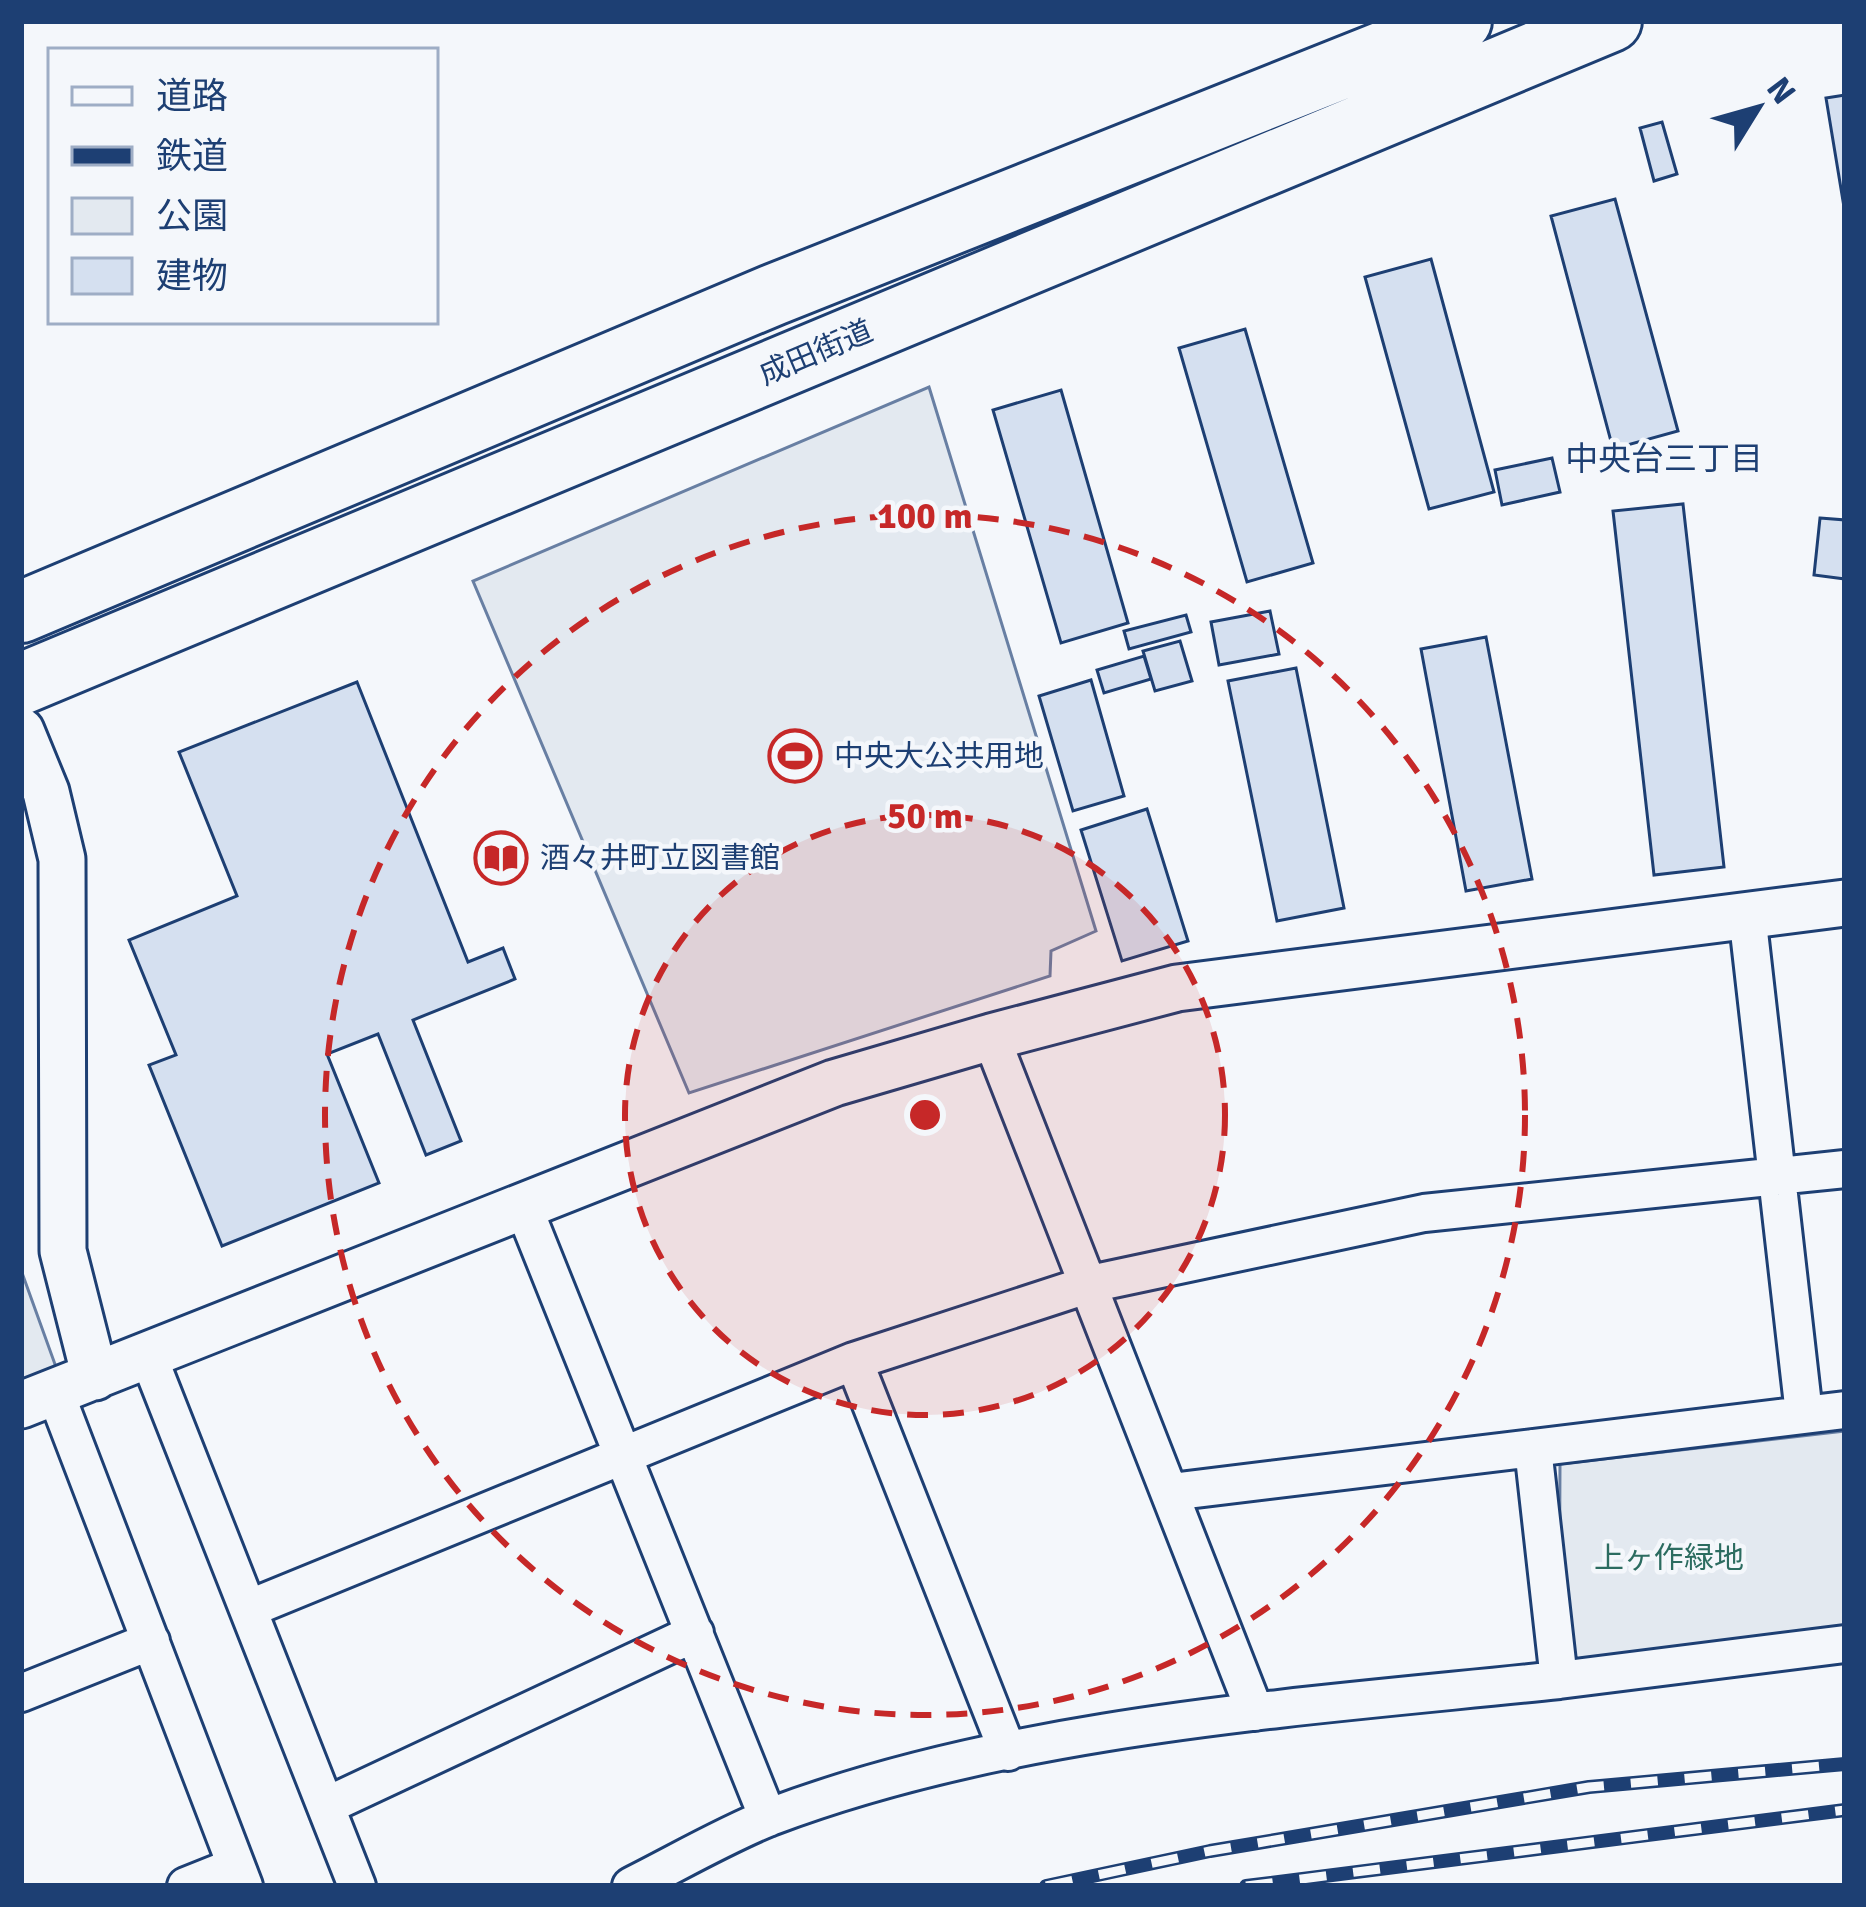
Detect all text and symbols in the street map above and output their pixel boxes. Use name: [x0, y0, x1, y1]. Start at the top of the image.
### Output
legend: [48, 48, 438, 324]
north arrow: [1698, 48, 1818, 168]
text: N: [1757, 69, 1804, 112]
text: 道路: [156, 74, 228, 119]
text: 鉄道: [156, 134, 228, 179]
text: 公園: [156, 194, 228, 239]
text: 建物: [156, 254, 228, 299]
street label: 成田街道: [754, 313, 878, 393]
district label: 中央台三丁目: [1565, 439, 1763, 480]
text: 100 m: [877, 494, 973, 539]
sports icon: 中央大公共用地: [767, 728, 823, 784]
place label: 中央大公共用地: [834, 738, 1044, 775]
text: 50 m: [887, 794, 963, 839]
library icon: 酒々井町立図書館: [473, 830, 529, 886]
place label: 酒々井町立図書館: [540, 840, 780, 877]
centre of rings: [904, 1094, 946, 1136]
park label: 上ヶ作緑地: [1594, 1540, 1744, 1577]

